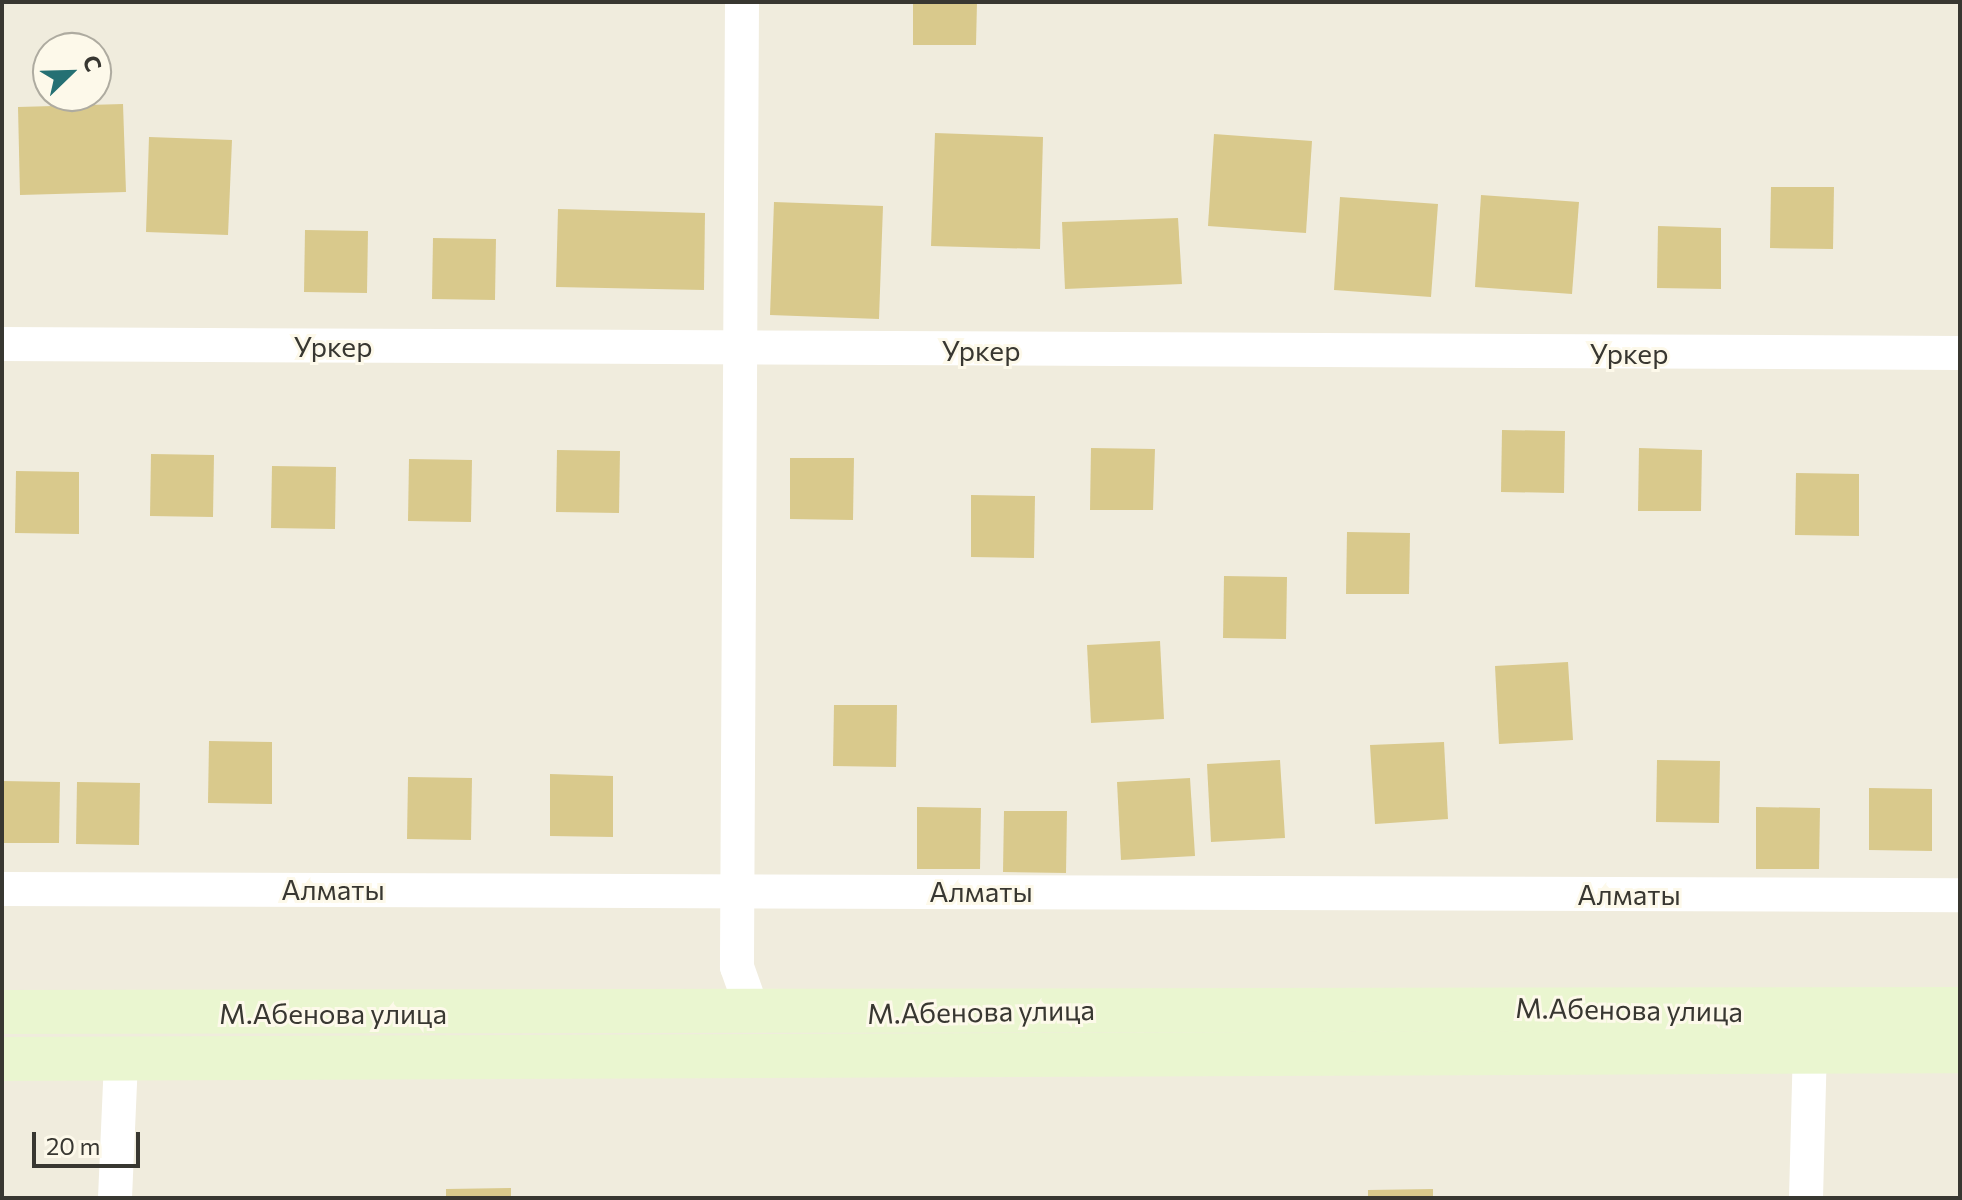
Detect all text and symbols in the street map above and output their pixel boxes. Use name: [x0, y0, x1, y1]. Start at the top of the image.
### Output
north arrow: [32, 32, 112, 112]
text: С: [77, 51, 108, 75]
street label: Уркер: [293, 329, 373, 363]
street label: Уркер: [941, 333, 1021, 367]
street label: Уркер: [1589, 336, 1669, 370]
street label: Алматы: [281, 872, 385, 906]
street label: Алматы: [929, 874, 1033, 908]
street label: Алматы: [1577, 877, 1681, 911]
street label: М.Абенова улица: [1515, 990, 1743, 1028]
street label: М.Абенова улица: [867, 992, 1095, 1030]
street label: М.Абенова улица: [219, 996, 447, 1030]
scale bar: [36, 1116, 144, 1166]
text: 20 m: [46, 1131, 100, 1160]

